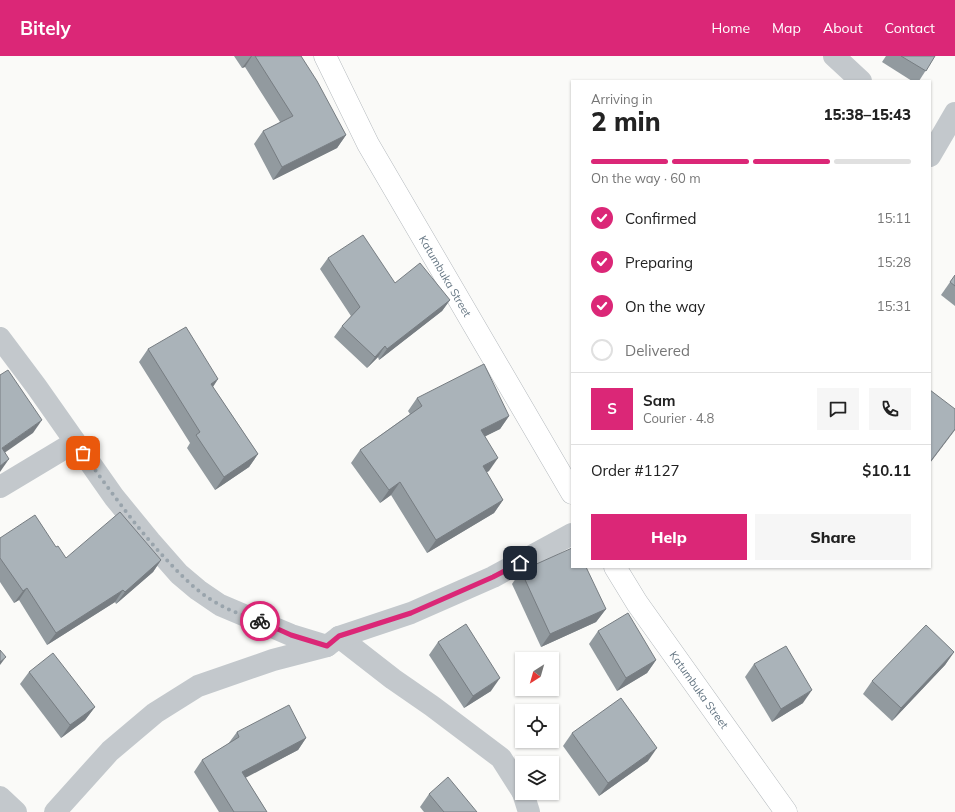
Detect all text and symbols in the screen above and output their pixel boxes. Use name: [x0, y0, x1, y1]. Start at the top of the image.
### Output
text: Bitely: [20, 16, 71, 40]
text: Home: [711, 19, 750, 37]
text: Map: [772, 19, 801, 37]
text: About: [823, 19, 863, 37]
text: Contact: [885, 19, 935, 37]
text: Arriving in: [591, 91, 653, 107]
text: 2 min: [591, 105, 661, 138]
text: 15:38–15:43: [824, 105, 911, 124]
text: On the way · 60 m: [591, 170, 701, 186]
icon: check: [591, 207, 613, 229]
text: Confirmed: [625, 209, 696, 228]
text: 15:11: [877, 210, 911, 226]
street label: Katumbuka Street: [416, 233, 475, 320]
icon: check: [591, 251, 613, 273]
text: Preparing: [625, 253, 693, 272]
text: 15:28: [877, 254, 911, 270]
icon: check: [591, 295, 613, 317]
text: On the way: [625, 297, 705, 316]
text: 15:31: [877, 298, 911, 314]
text: Delivered: [625, 341, 690, 360]
button: chat: [817, 388, 859, 430]
button: phone: [869, 388, 911, 430]
text: Sam: [643, 391, 675, 410]
text: S: [607, 399, 617, 418]
text: Courier · 4.8: [643, 410, 714, 426]
pin: [66, 436, 100, 470]
icon: bag: [72, 442, 94, 464]
text: Order #1127: [591, 461, 679, 480]
text: $10.11: [862, 461, 911, 480]
button: Help: [591, 514, 747, 560]
button: Share: [755, 514, 911, 560]
pin: [503, 546, 537, 580]
icon: home: [509, 552, 531, 574]
courier: [240, 601, 280, 641]
icon: bike: [249, 610, 271, 632]
street label: Katumbuka Street: [667, 648, 731, 732]
north arrow: [515, 652, 559, 696]
map controls: [515, 652, 559, 800]
button: locate: [515, 704, 559, 748]
button: layers: [515, 756, 559, 800]

